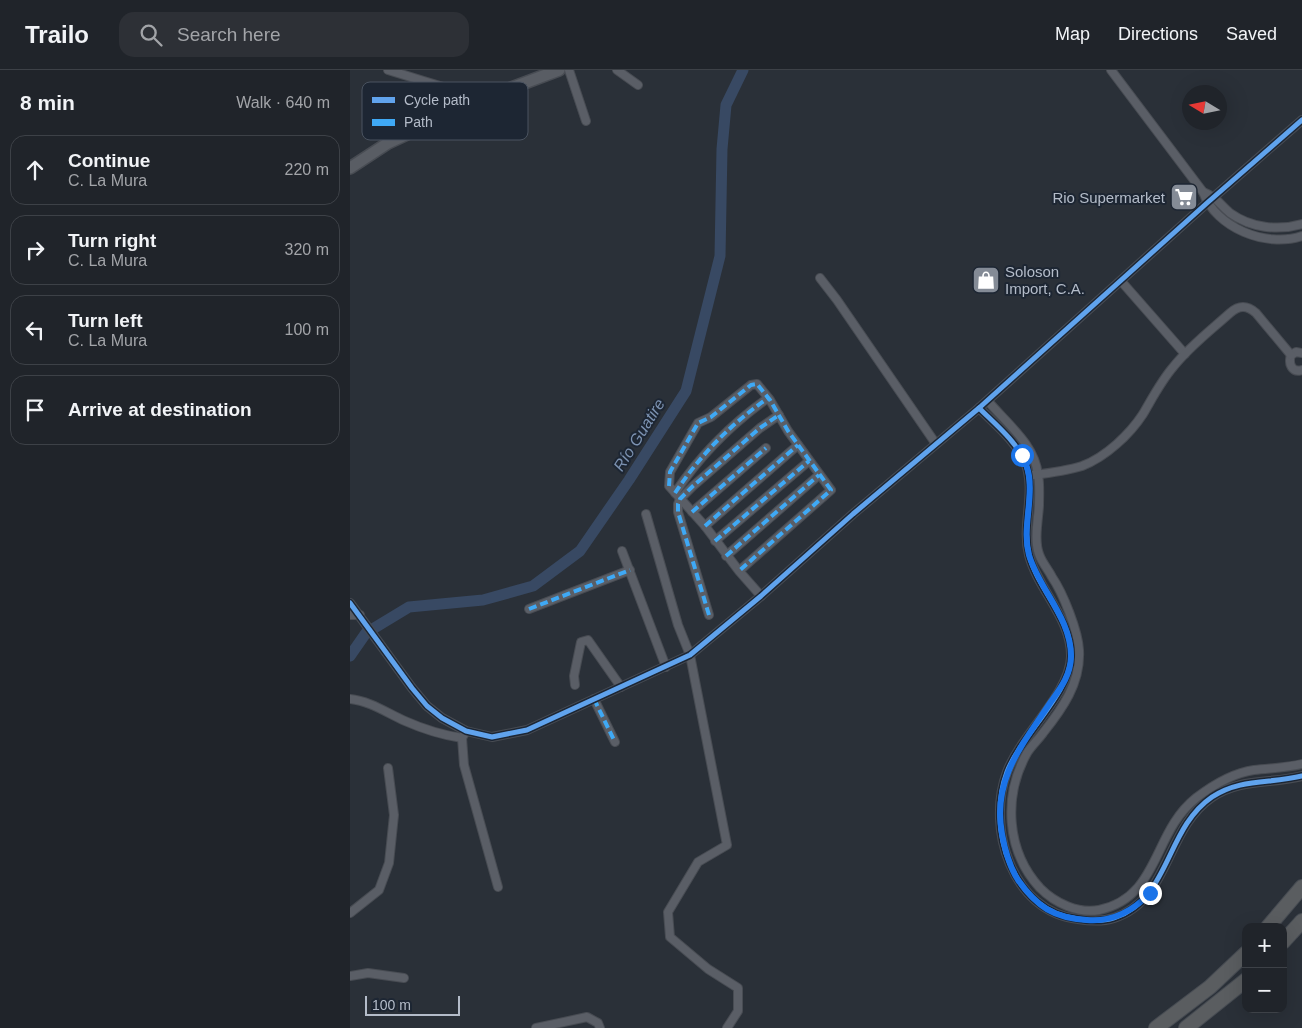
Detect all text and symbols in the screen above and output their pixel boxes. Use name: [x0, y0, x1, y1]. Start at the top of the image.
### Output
search box: [119, 12, 469, 57]
text: Trailo: [25, 21, 89, 48]
icon: search: [137, 21, 165, 49]
text: Search here: [177, 24, 281, 45]
text: Map: [1055, 24, 1090, 44]
text: Directions: [1118, 24, 1198, 44]
text: Saved: [1226, 24, 1277, 44]
legend: [362, 82, 528, 140]
north arrow: [1182, 85, 1227, 130]
text: 8 min: [20, 91, 75, 114]
text: Cycle path: [404, 92, 470, 108]
text: Walk · 640 m: [236, 94, 330, 111]
text: Path: [404, 114, 433, 130]
text: Continue: [68, 150, 150, 171]
icon: ahead: [21, 156, 49, 184]
text: 220 m: [285, 161, 329, 178]
text: C. La Mura: [68, 172, 147, 189]
supermarket icon: Rio Supermarket: [1169, 182, 1199, 212]
place label: Rio Supermarket: [1052, 189, 1166, 206]
text: Turn right: [68, 230, 156, 251]
icon: right: [21, 236, 49, 264]
text: 320 m: [285, 241, 329, 258]
text: C. La Mura: [68, 252, 147, 269]
place label: Soloson Import, C.A.: [1005, 263, 1085, 297]
shop icon: Soloson Import, C.A.: [971, 265, 1001, 295]
text: Turn left: [68, 310, 143, 331]
icon: left: [21, 316, 49, 344]
text: 100 m: [285, 321, 329, 338]
text: C. La Mura: [68, 332, 147, 349]
icon: arrive: [21, 396, 49, 424]
water label: Río Guatire: [610, 396, 668, 474]
text: Arrive at destination: [68, 399, 252, 420]
route start: [1011, 444, 1034, 467]
route end: [1139, 882, 1162, 905]
map controls: [1242, 923, 1287, 1013]
button: +: [1242, 923, 1287, 968]
button: −: [1242, 968, 1287, 1013]
scale bar: [365, 993, 460, 1016]
text: 100 m: [372, 997, 411, 1013]

